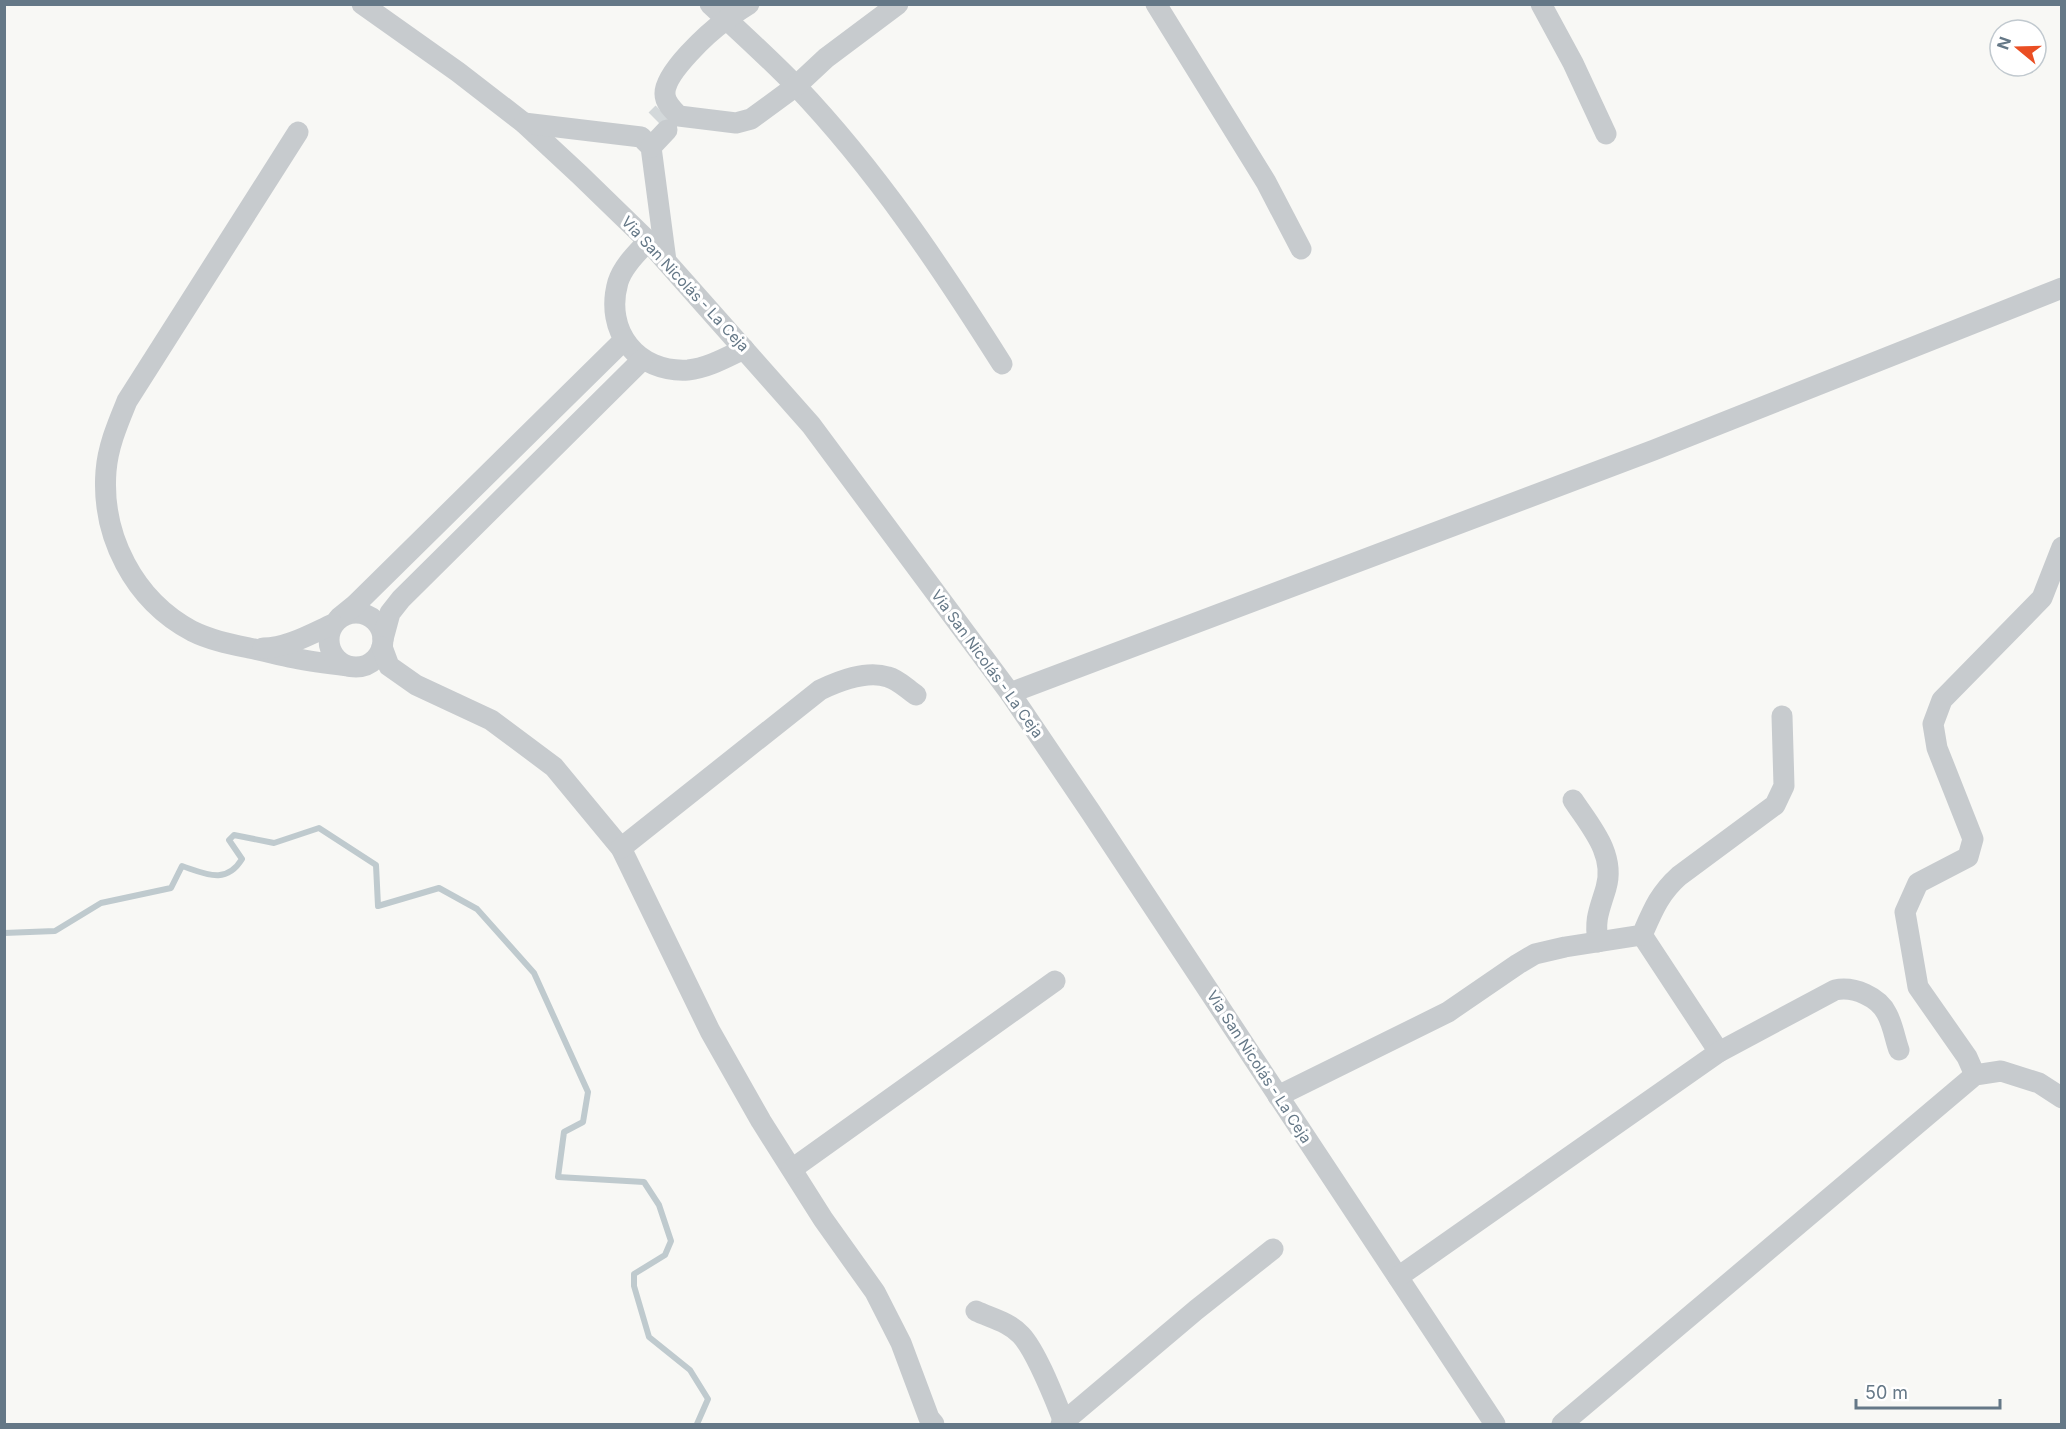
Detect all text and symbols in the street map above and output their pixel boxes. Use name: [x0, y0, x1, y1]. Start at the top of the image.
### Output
north arrow: [1988, 18, 2048, 78]
text: N: [1992, 34, 2015, 52]
street label: Via San Nicolás - La Ceja: [618, 212, 753, 355]
street label: Via San Nicolás - La Ceja: [927, 586, 1048, 741]
street label: Via San Nicolás - La Ceja: [1203, 987, 1316, 1147]
scale bar: [1856, 1372, 2000, 1410]
text: 50 m: [1865, 1382, 1908, 1403]

